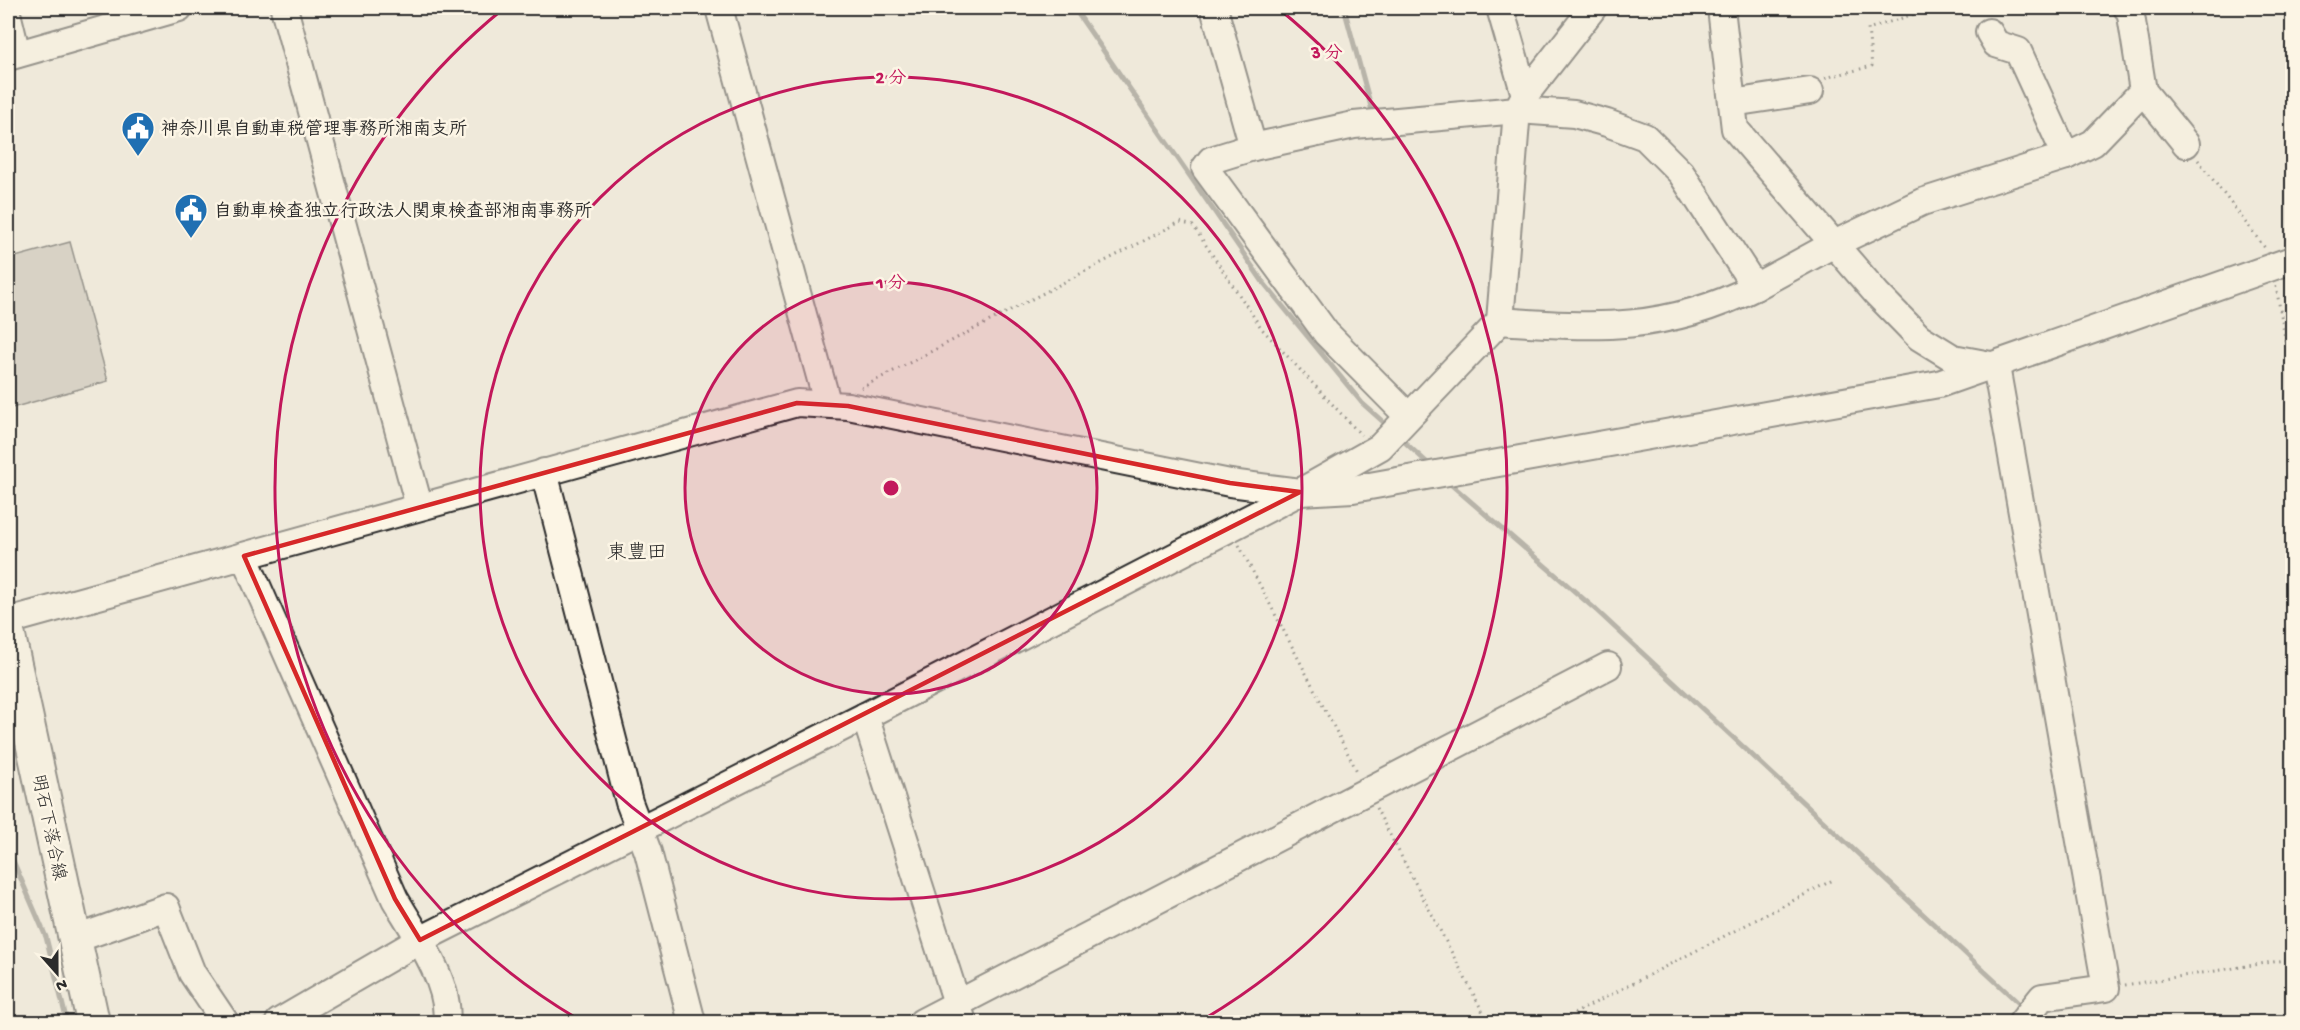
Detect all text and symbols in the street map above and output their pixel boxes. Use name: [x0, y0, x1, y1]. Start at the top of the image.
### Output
text: 3 分: [1310, 43, 1343, 65]
text: 2 分: [875, 68, 907, 90]
public building icon: 神奈川県自動車税管理事務所湘南支所: [120, 110, 156, 157]
place label: 神奈川県自動車税管理事務所湘南支所: [161, 119, 467, 141]
public building icon: 自動車検査独立行政法人関東検査部湘南事務所: [173, 192, 209, 239]
place label: 自動車検査独立行政法人関東検査部湘南事務所: [214, 201, 592, 223]
text: 1 分: [875, 273, 906, 295]
centre of rings: [881, 478, 901, 498]
district label: 東豊田: [607, 541, 667, 566]
street label: 明石下落合線: [26, 772, 70, 883]
north arrow: [27, 943, 87, 1003]
text: N: [52, 973, 69, 995]

